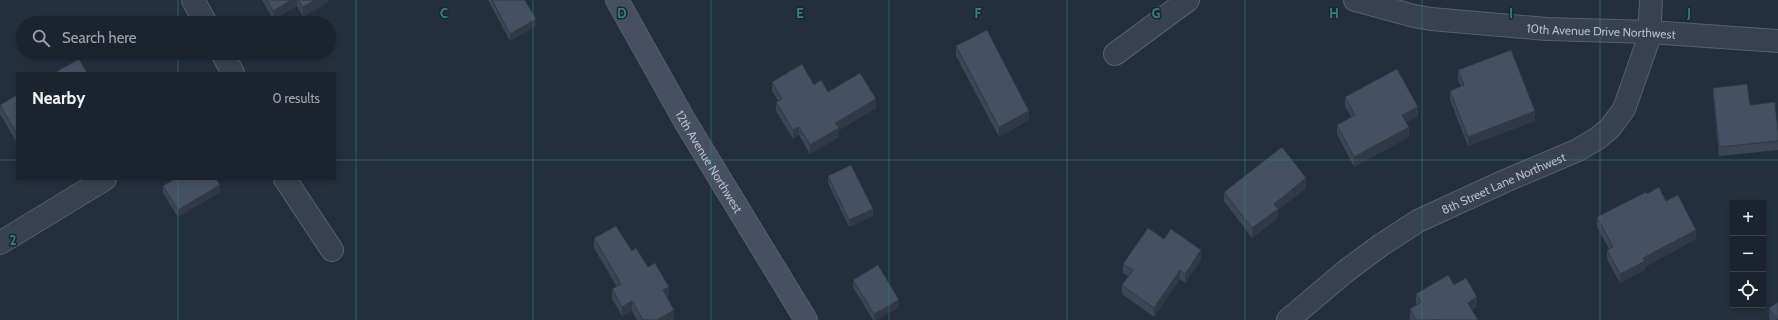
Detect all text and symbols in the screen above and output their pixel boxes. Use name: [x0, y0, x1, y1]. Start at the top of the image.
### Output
text: C: [440, 5, 448, 21]
text: D: [617, 5, 627, 21]
text: E: [796, 5, 804, 21]
text: F: [975, 5, 982, 21]
text: G: [1152, 5, 1161, 21]
text: H: [1329, 5, 1339, 21]
text: I: [1509, 5, 1513, 21]
text: J: [1686, 5, 1691, 21]
search box: [16, 16, 336, 60]
street label: 10th Avenue Drive Northwest: [1526, 20, 1676, 41]
icon: search: [30, 27, 52, 49]
text: Search here: [62, 29, 137, 47]
text: Nearby: [32, 88, 85, 108]
text: 0 results: [272, 90, 320, 106]
street label: 12th Avenue Northwest: [673, 107, 746, 215]
street label: 8th Street Lane Northwest: [1439, 149, 1568, 217]
map controls: [1730, 200, 1766, 308]
button: +: [1730, 200, 1766, 236]
text: 2: [10, 232, 17, 248]
button: −: [1730, 236, 1766, 272]
button: locate: [1730, 272, 1766, 308]

